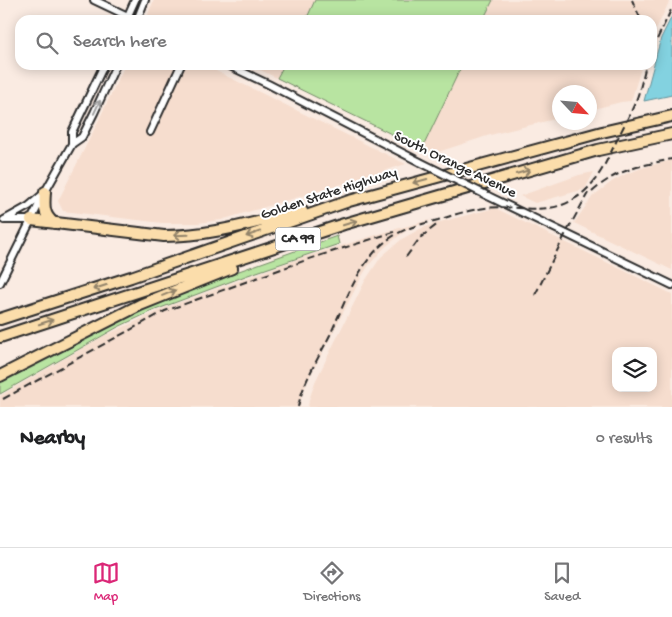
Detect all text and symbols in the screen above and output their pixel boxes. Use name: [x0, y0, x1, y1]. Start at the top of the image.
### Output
search box: [15, 15, 657, 70]
icon: search: [33, 29, 61, 57]
text: Search here: [73, 31, 167, 54]
north arrow: [552, 85, 597, 130]
one-way arrow: [93, 100, 103, 115]
street label: South Orange Avenue: [391, 127, 520, 203]
street label: Golden State Highway: [259, 163, 400, 225]
one-way arrow: [515, 166, 531, 176]
one-way arrow: [412, 177, 428, 187]
one-way arrow: [342, 217, 358, 227]
road number: CA 99: [276, 228, 320, 250]
one-way arrow: [246, 230, 262, 239]
one-way arrow: [174, 231, 190, 240]
one-way arrow: [92, 283, 108, 292]
one-way arrow: [161, 287, 176, 297]
one-way arrow: [38, 317, 54, 326]
map controls: [612, 347, 657, 392]
button: layers: [612, 347, 657, 392]
text: Nearby: [20, 427, 85, 452]
text: 0 results: [596, 430, 652, 449]
tab: Map: [92, 559, 120, 606]
tab: Directions: [304, 559, 361, 606]
tab: Saved: [544, 559, 580, 606]

